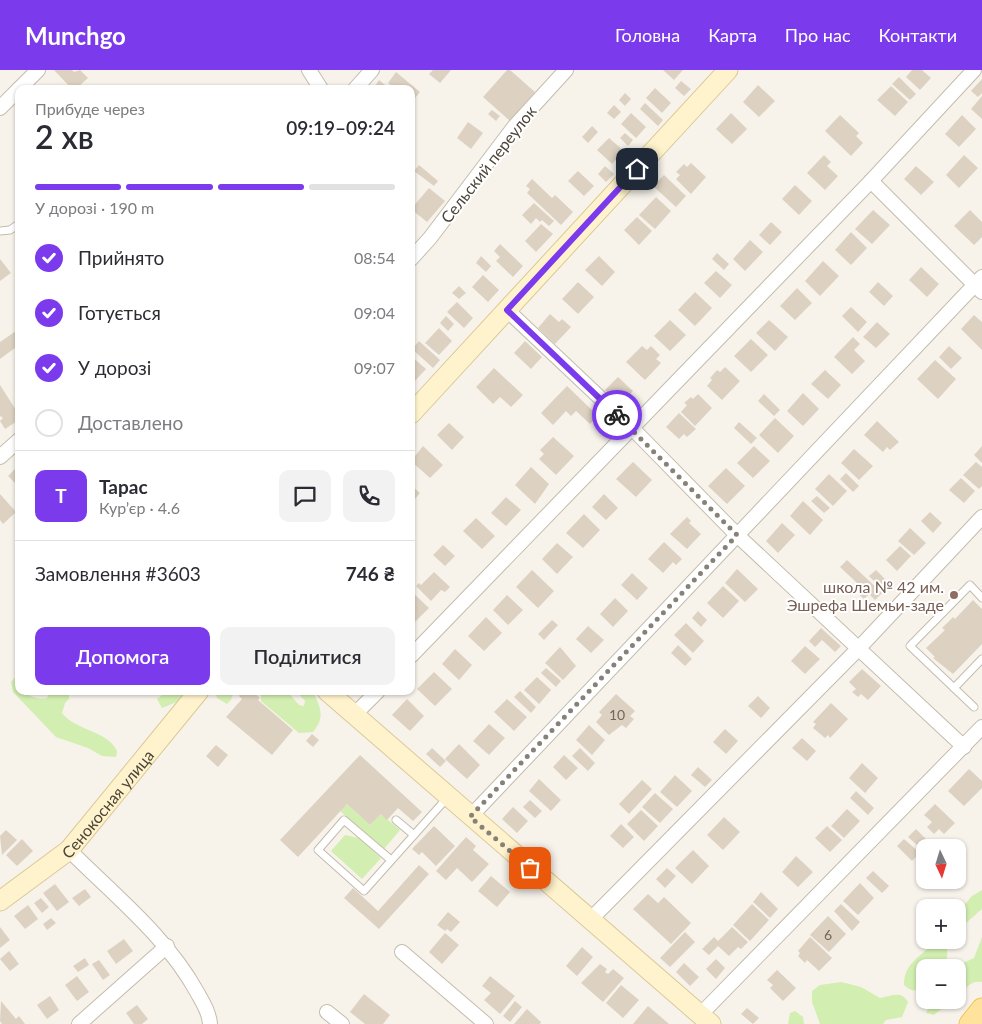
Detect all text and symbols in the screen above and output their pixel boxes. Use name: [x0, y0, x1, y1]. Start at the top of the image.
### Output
text: Munchgo: [25, 21, 126, 50]
text: Головна: [615, 24, 680, 46]
text: Карта: [708, 24, 757, 46]
text: Про нас: [785, 24, 851, 46]
text: Контакти: [879, 24, 957, 46]
text: Прибуде через: [35, 99, 145, 118]
street label: Сельский переулок: [436, 101, 540, 226]
text: 09:19–09:24: [286, 116, 395, 139]
text: 2 хв: [35, 117, 94, 156]
pin: [616, 148, 658, 190]
icon: home: [623, 155, 651, 183]
text: У дорозі · 190 m: [35, 198, 154, 217]
icon: check: [35, 244, 63, 272]
text: Прийнято: [78, 246, 164, 269]
text: 08:54: [354, 248, 395, 267]
icon: check: [35, 299, 63, 327]
text: Готується: [78, 301, 161, 324]
text: 09:04: [354, 303, 395, 322]
icon: check: [35, 354, 63, 382]
text: У дорозі: [78, 356, 151, 379]
text: 09:07: [354, 358, 395, 377]
courier: [592, 390, 642, 440]
icon: bike: [603, 401, 631, 429]
text: Доставлено: [78, 411, 183, 434]
button: chat: [279, 470, 331, 522]
button: phone: [343, 470, 395, 522]
text: Тарас: [99, 475, 148, 498]
text: Т: [55, 484, 67, 507]
text: Кур’єр · 4.6: [99, 498, 180, 517]
text: Замовлення #3603: [35, 562, 201, 585]
text: 746 ₴: [346, 562, 395, 585]
place label: школа № 42 им. Эшрефа Шемьи-заде: [787, 577, 944, 614]
marker: школа № 42 им. Эшрефа Шемьи-заде: [948, 589, 960, 601]
button: Допомога: [35, 627, 210, 685]
button: Поділитися: [220, 627, 395, 685]
house number: 10: [609, 706, 625, 723]
street label: Сенокосная улица: [58, 745, 157, 862]
north arrow: [916, 839, 966, 889]
map controls: [916, 839, 966, 1009]
pin: [509, 847, 551, 889]
icon: bag: [516, 854, 544, 882]
button: +: [916, 899, 966, 949]
house number: 6: [824, 926, 832, 943]
button: −: [916, 959, 966, 1009]

